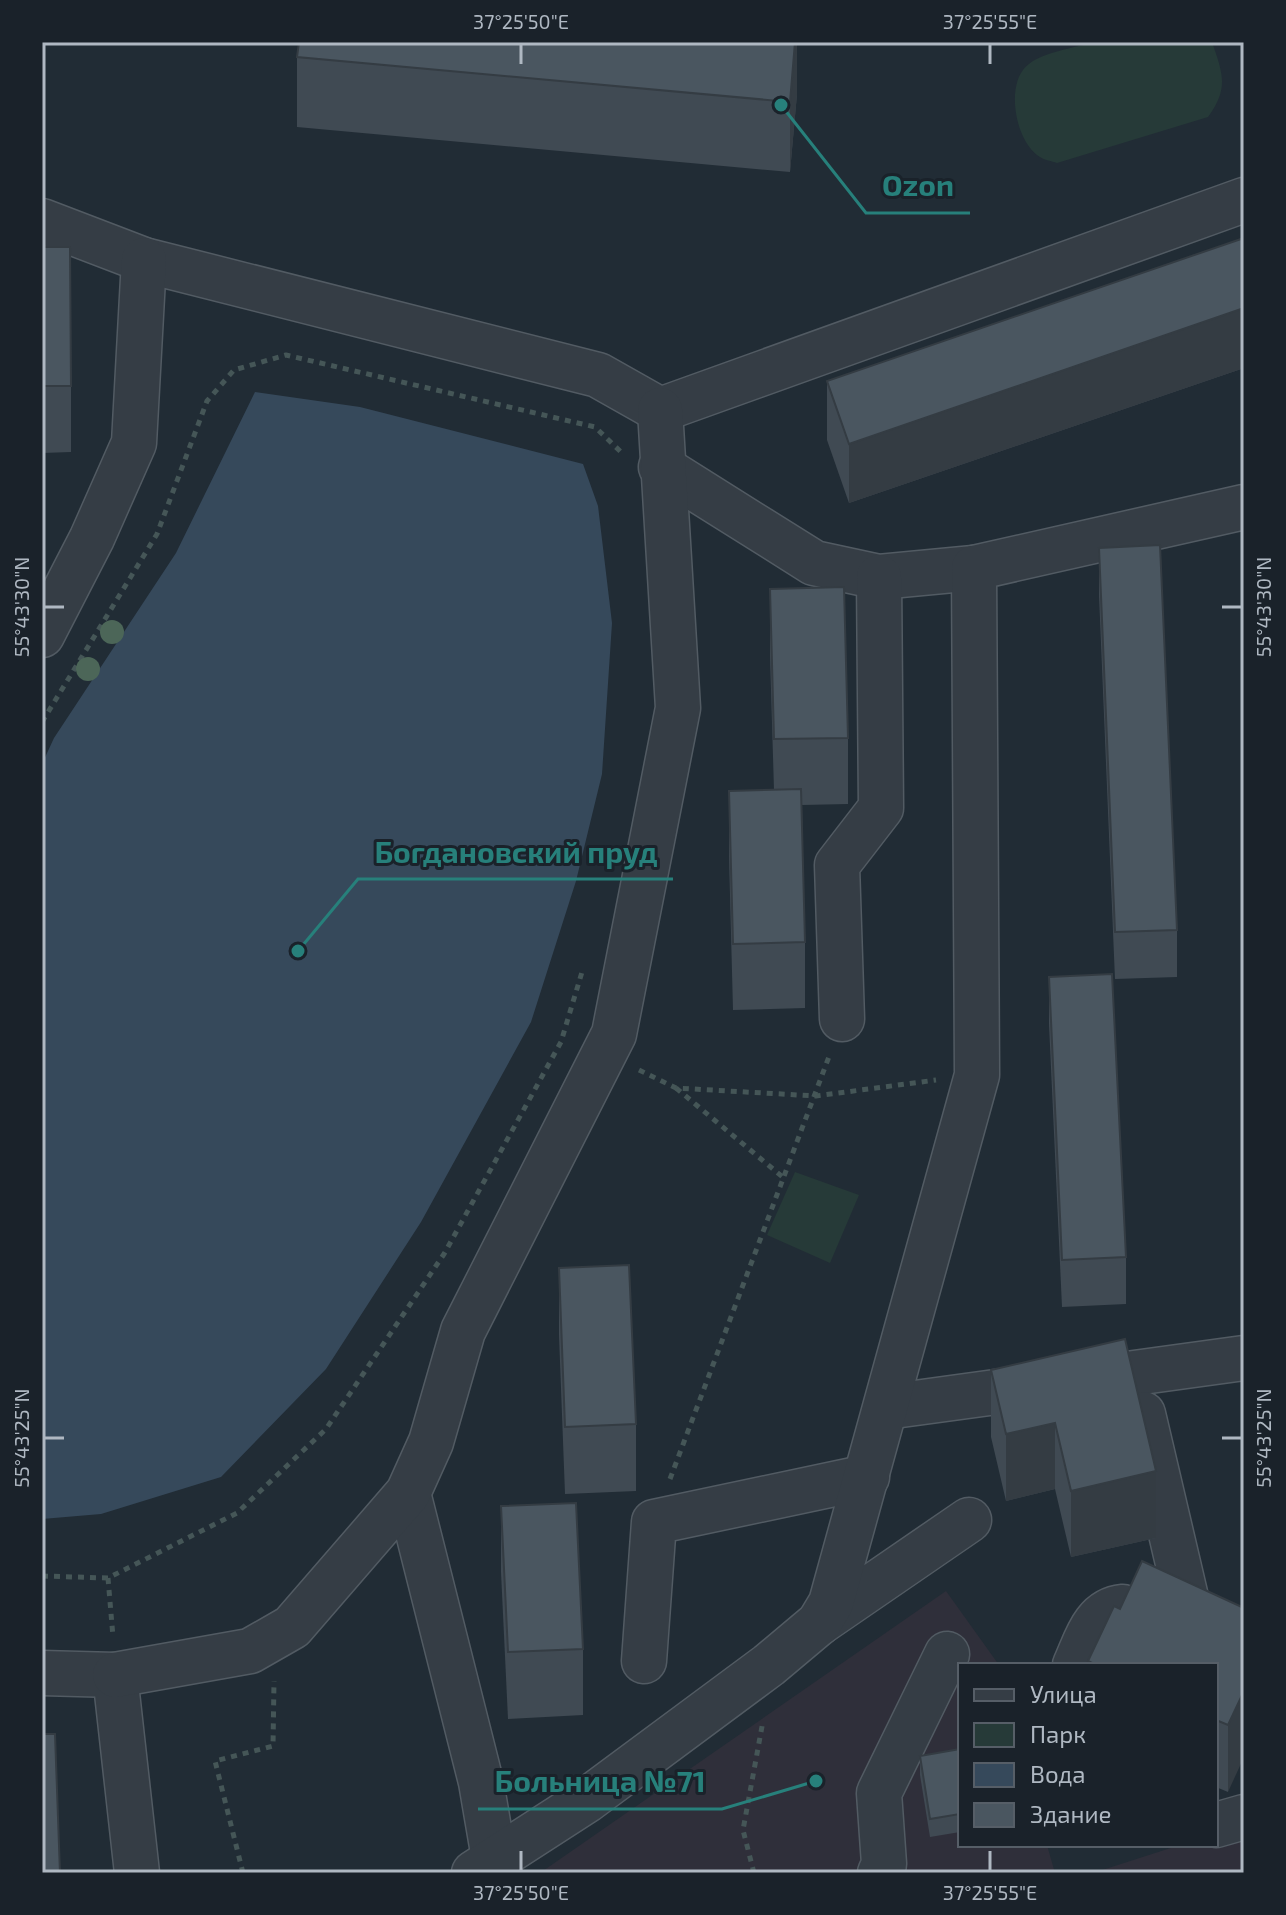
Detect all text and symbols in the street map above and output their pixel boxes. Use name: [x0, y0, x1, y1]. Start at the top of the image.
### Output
text: 37°25'50"E: [473, 9, 569, 33]
text: 37°25'55"E: [943, 9, 1037, 33]
callout: Ozon: [866, 159, 970, 213]
text: Ozon: [882, 166, 954, 202]
text: 55°43'30"N: [9, 557, 33, 657]
text: 55°43'30"N: [1251, 557, 1275, 657]
callout: Богдановский пруд: [358, 825, 673, 879]
text: Богдановский пруд: [374, 833, 658, 870]
text: 55°43'25"N: [9, 1388, 33, 1488]
text: 55°43'25"N: [1251, 1388, 1275, 1488]
legend: [958, 1663, 1218, 1847]
text: Улица: [1030, 1679, 1097, 1708]
text: Парк: [1030, 1719, 1086, 1748]
callout: Больница №71: [478, 1755, 722, 1809]
text: Вода: [1030, 1759, 1086, 1788]
text: Больница №71: [494, 1762, 706, 1798]
text: Здание: [1030, 1799, 1112, 1828]
text: 37°25'50"E: [473, 1880, 569, 1904]
text: 37°25'55"E: [943, 1880, 1037, 1904]

